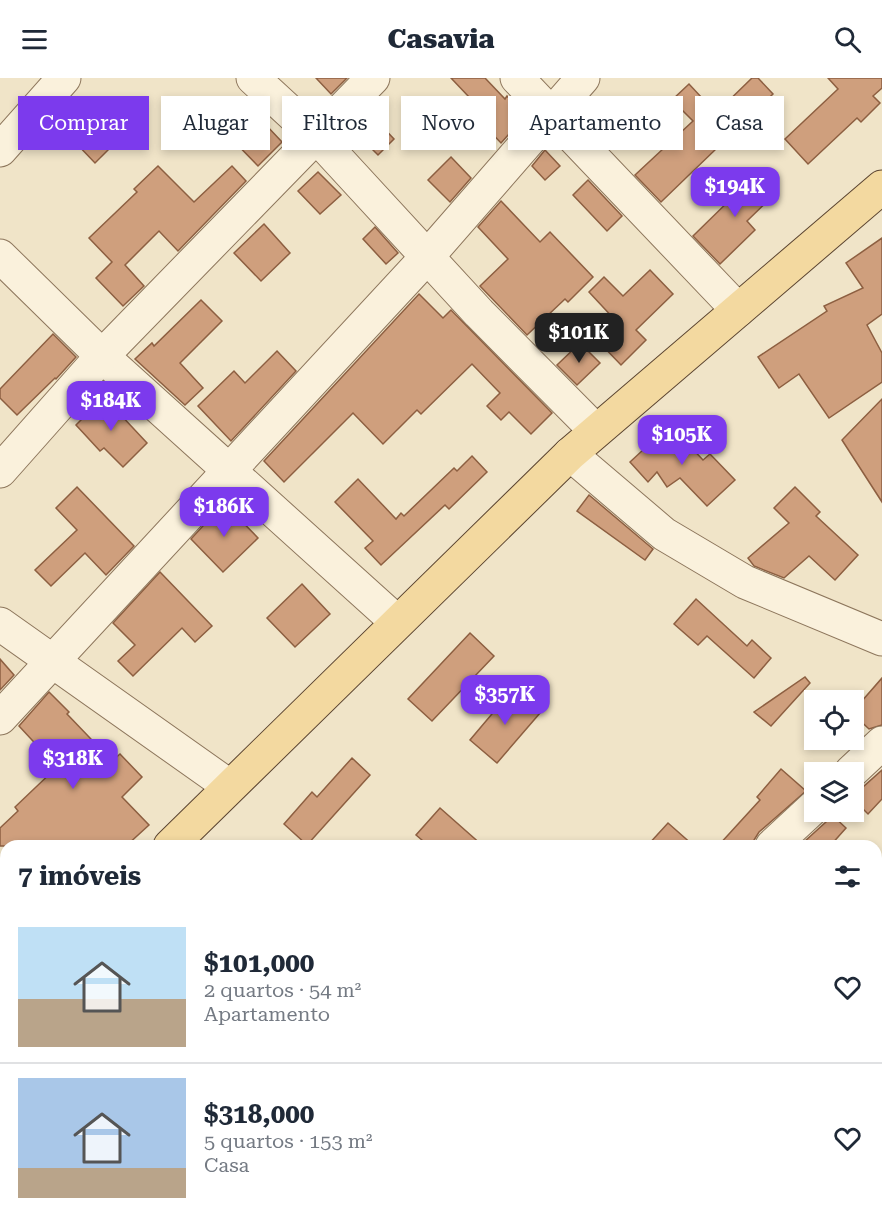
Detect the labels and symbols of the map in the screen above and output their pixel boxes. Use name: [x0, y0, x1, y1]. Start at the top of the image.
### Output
pin: $194K: [693, 167, 777, 218]
pin: $101K: [537, 313, 621, 364]
pin: $184K: [69, 381, 153, 432]
pin: $105K: [640, 415, 724, 466]
pin: $186K: [182, 487, 266, 538]
pin: $357K: [463, 675, 547, 726]
pin: $318K: [31, 739, 115, 790]

